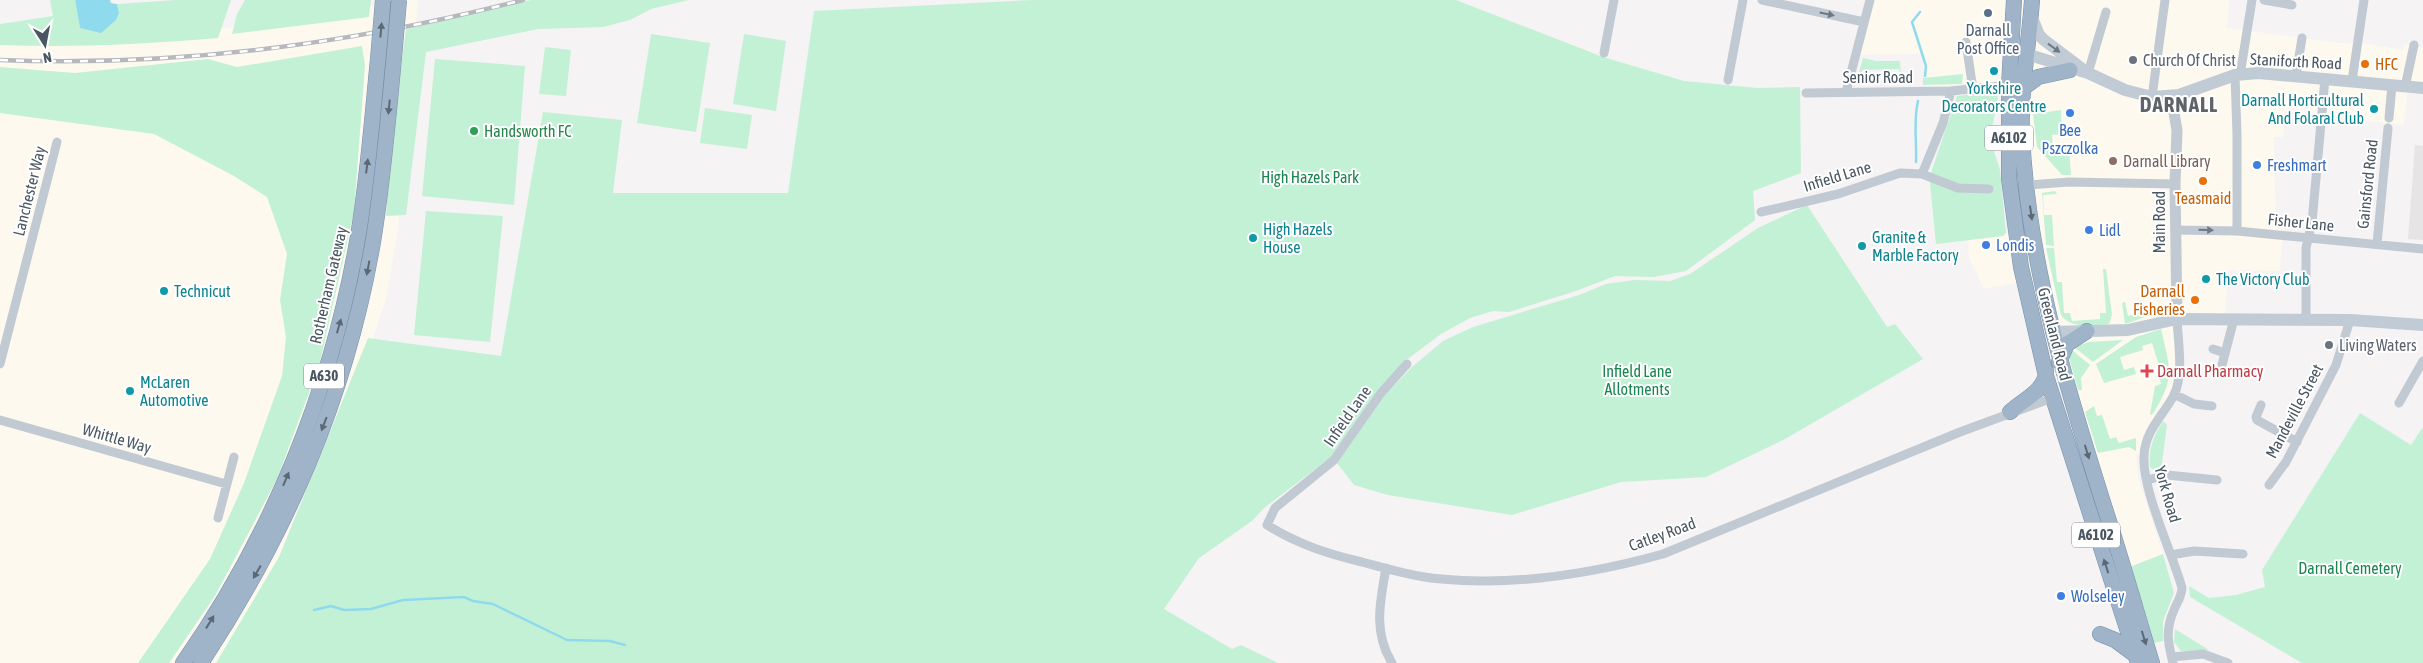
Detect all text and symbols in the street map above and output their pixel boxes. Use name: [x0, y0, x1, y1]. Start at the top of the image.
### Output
marker: Darnall Post Office: [1982, 7, 1994, 19]
one-way arrow: [1819, 10, 1834, 18]
north arrow: [20, 20, 70, 70]
one-way arrow: [377, 21, 385, 37]
place label: Darnall Post Office: [1957, 21, 2019, 57]
one-way arrow: [2047, 43, 2061, 53]
text: N: [42, 49, 53, 66]
street label: Staniforth Road: [2250, 50, 2342, 72]
place label: Church Of Christ: [2143, 51, 2236, 69]
marker: Church Of Christ: [2127, 54, 2139, 66]
place label: HFC: [2375, 55, 2398, 73]
marker: HFC: [2359, 58, 2371, 70]
marker: Yorkshire Decorators Centre: [1988, 65, 2000, 77]
street label: Senior Road: [1843, 68, 1913, 86]
place label: Yorkshire Decorators Centre: [1942, 79, 2046, 115]
place label: Darnall Horticultural And Folaral Club: [2241, 91, 2365, 127]
district label: DARNALL: [2140, 92, 2218, 116]
one-way arrow: [385, 99, 393, 115]
marker: Darnall Horticultural And Folaral Club: [2368, 103, 2380, 115]
marker: Bee Pszczolka: [2064, 107, 2076, 119]
place label: Bee Pszczolka: [2042, 121, 2098, 157]
place label: Handsworth FC: [484, 122, 571, 140]
marker: Handsworth FC: [468, 125, 480, 137]
road number: A6102: [1985, 126, 2033, 150]
street label: Gainsford Road: [2353, 138, 2381, 230]
street label: Lanchester Way: [9, 144, 50, 238]
place label: Darnall Library: [2123, 152, 2211, 171]
marker: Darnall Library: [2107, 155, 2119, 167]
place label: Freshmart: [2267, 156, 2327, 174]
one-way arrow: [363, 157, 371, 173]
street label: Infield Lane: [1801, 157, 1873, 195]
marker: Freshmart: [2251, 159, 2263, 171]
park label: High Hazels Park: [1261, 168, 1359, 187]
marker: Teasmaid: [2197, 175, 2209, 187]
place label: Teasmaid: [2175, 189, 2231, 207]
street label: Main Road: [2150, 191, 2168, 253]
one-way arrow: [2027, 205, 2035, 221]
street label: Fisher Lane: [2267, 210, 2335, 234]
place label: High Hazels House: [1263, 220, 1333, 256]
place label: Lidl: [2099, 221, 2121, 239]
street label: Rotherham Gateway: [306, 224, 351, 346]
marker: Lidl: [2083, 224, 2095, 236]
one-way arrow: [2198, 226, 2214, 234]
place label: Granite & Marble Factory: [1872, 228, 1959, 265]
marker: High Hazels House: [1247, 232, 1259, 244]
place label: Londis: [1996, 236, 2035, 254]
marker: Londis: [1980, 239, 1992, 251]
marker: Granite & Marble Factory: [1856, 240, 1868, 252]
one-way arrow: [363, 260, 371, 276]
place label: The Victory Club: [2216, 270, 2310, 289]
marker: The Victory Club: [2200, 273, 2212, 285]
place label: Technicut: [174, 282, 231, 300]
place label: Darnall Fisheries: [2133, 282, 2186, 318]
marker: Technicut: [158, 285, 170, 297]
street label: Greenland Road: [2035, 286, 2075, 382]
marker: Darnall Fisheries: [2189, 294, 2201, 306]
one-way arrow: [335, 318, 343, 333]
place label: Living Waters: [2339, 336, 2417, 355]
marker: Living Waters: [2323, 339, 2335, 351]
street label: Mandeville Street: [2262, 361, 2326, 461]
park label: Infield Lane Allotments: [1602, 362, 1672, 398]
place label: Darnall Pharmacy: [2157, 362, 2264, 381]
road number: A630: [304, 364, 344, 388]
marker: Darnall Pharmacy: [2141, 365, 2153, 377]
place label: McLaren Automotive: [140, 373, 209, 409]
street label: Infield Lane: [1320, 382, 1374, 450]
marker: McLaren Automotive: [124, 385, 136, 397]
one-way arrow: [320, 417, 328, 432]
street label: Whittle Way: [80, 420, 154, 458]
one-way arrow: [2084, 445, 2092, 460]
street label: York Road: [2151, 464, 2185, 524]
one-way arrow: [283, 472, 291, 486]
street label: Catley Road: [1626, 514, 1698, 555]
road number: A6102: [2072, 522, 2120, 548]
one-way arrow: [2102, 558, 2109, 573]
park label: Darnall Cemetery: [2298, 559, 2402, 578]
one-way arrow: [253, 565, 261, 579]
place label: Wolseley: [2071, 587, 2125, 606]
marker: Wolseley: [2055, 590, 2067, 602]
one-way arrow: [205, 616, 214, 629]
one-way arrow: [2141, 630, 2149, 645]

